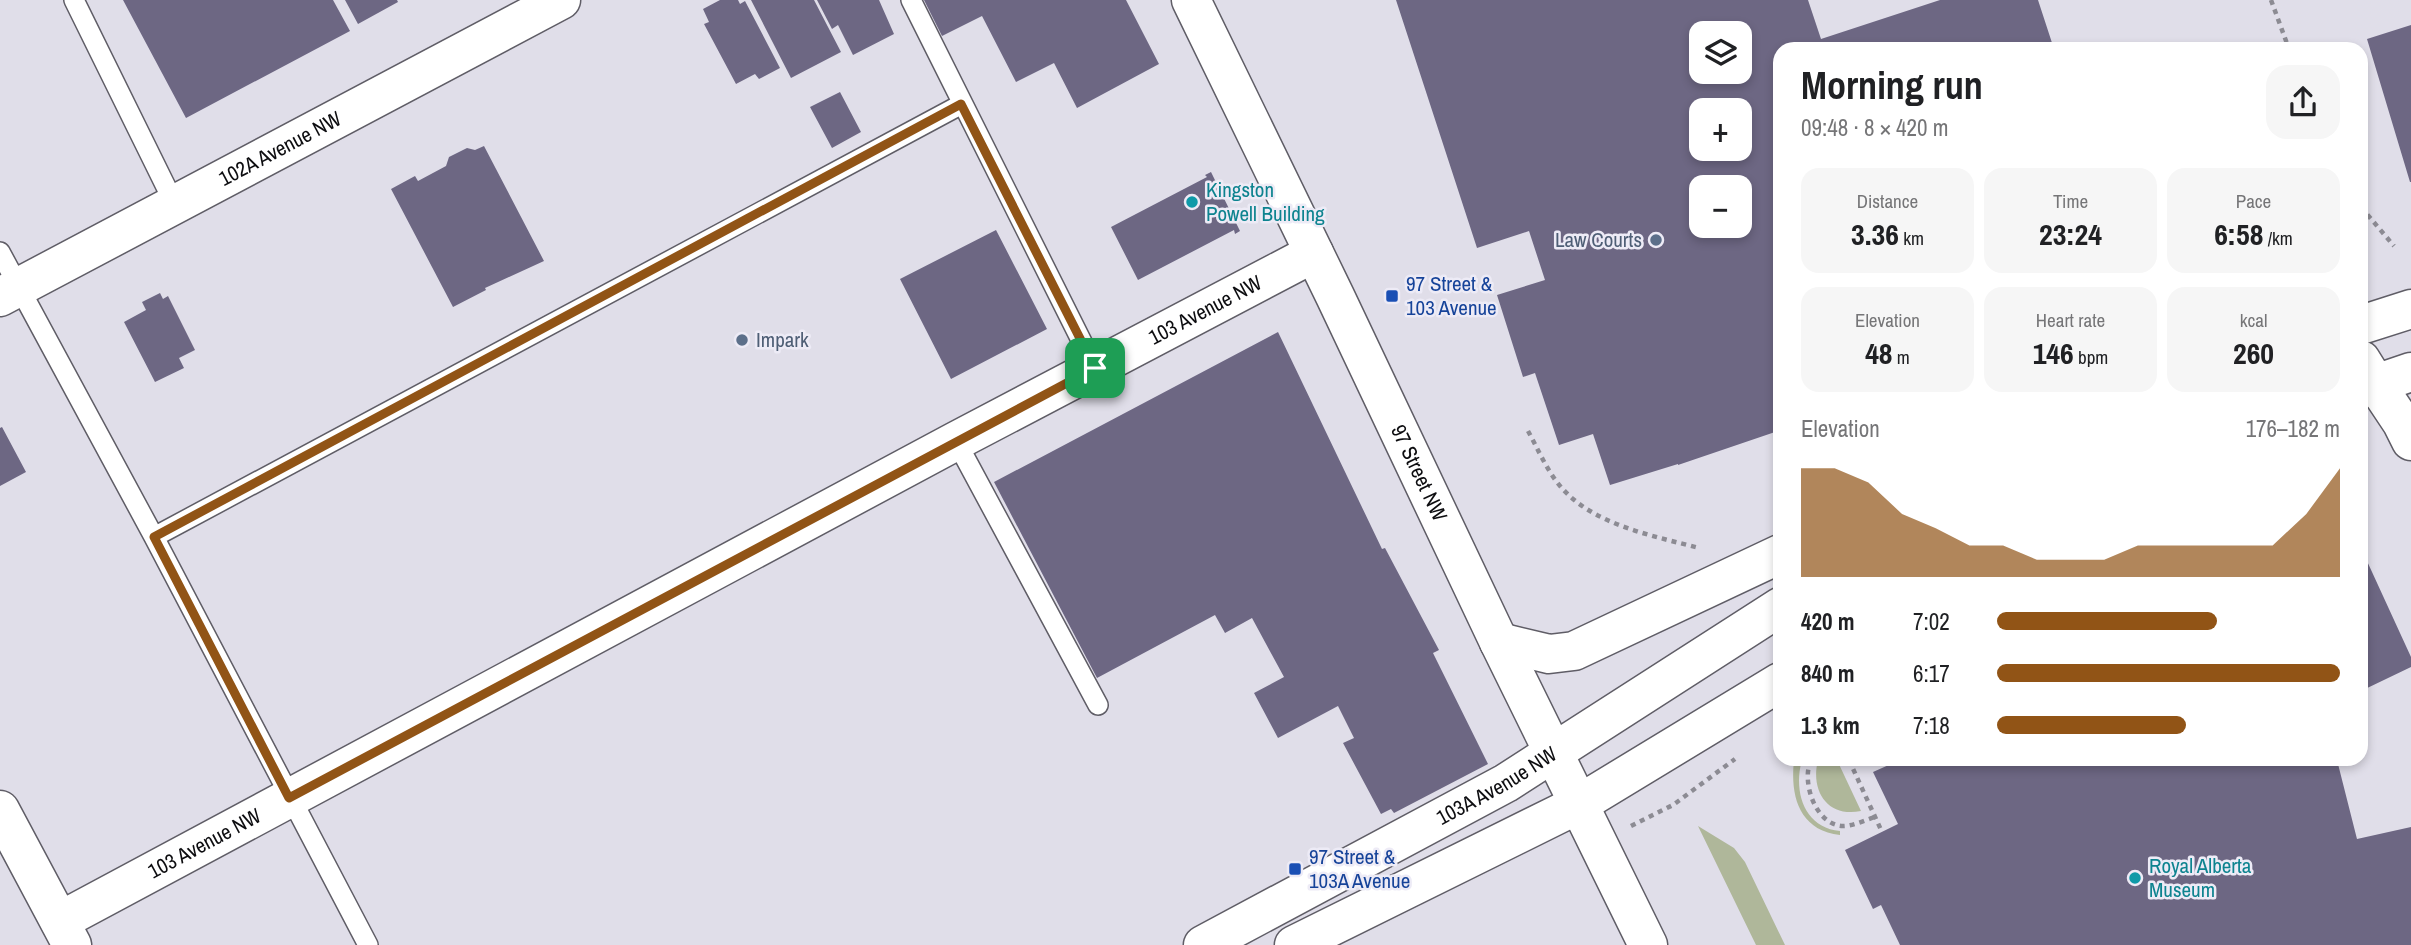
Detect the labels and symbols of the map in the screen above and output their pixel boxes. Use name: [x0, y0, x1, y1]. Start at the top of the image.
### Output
street label: 102A Avenue NW: [214, 104, 347, 193]
place label: Kingston Powell Building: [1206, 175, 1325, 228]
marker: Kingston Powell Building: [1184, 194, 1200, 210]
place label: Law Courts: [1555, 225, 1642, 254]
marker: Law Courts: [1648, 232, 1664, 248]
street label: 103 Avenue NW: [1143, 268, 1267, 351]
place label: 97 Street & 103 Avenue: [1406, 269, 1497, 322]
marker: 97 Street & 103 Avenue: [1384, 288, 1400, 304]
place label: Impark: [756, 325, 809, 354]
marker: Impark: [734, 332, 750, 348]
pin: [1065, 338, 1125, 398]
street label: 97 Street NW: [1384, 420, 1455, 526]
street label: 103A Avenue NW: [1431, 739, 1563, 832]
street label: 103 Avenue NW: [143, 801, 267, 885]
place label: 97 Street & 103A Avenue: [1309, 842, 1410, 895]
place label: Royal Alberta Museum: [2149, 851, 2252, 904]
marker: 97 Street & 103A Avenue: [1287, 861, 1303, 877]
marker: Royal Alberta Museum: [2127, 870, 2143, 886]

